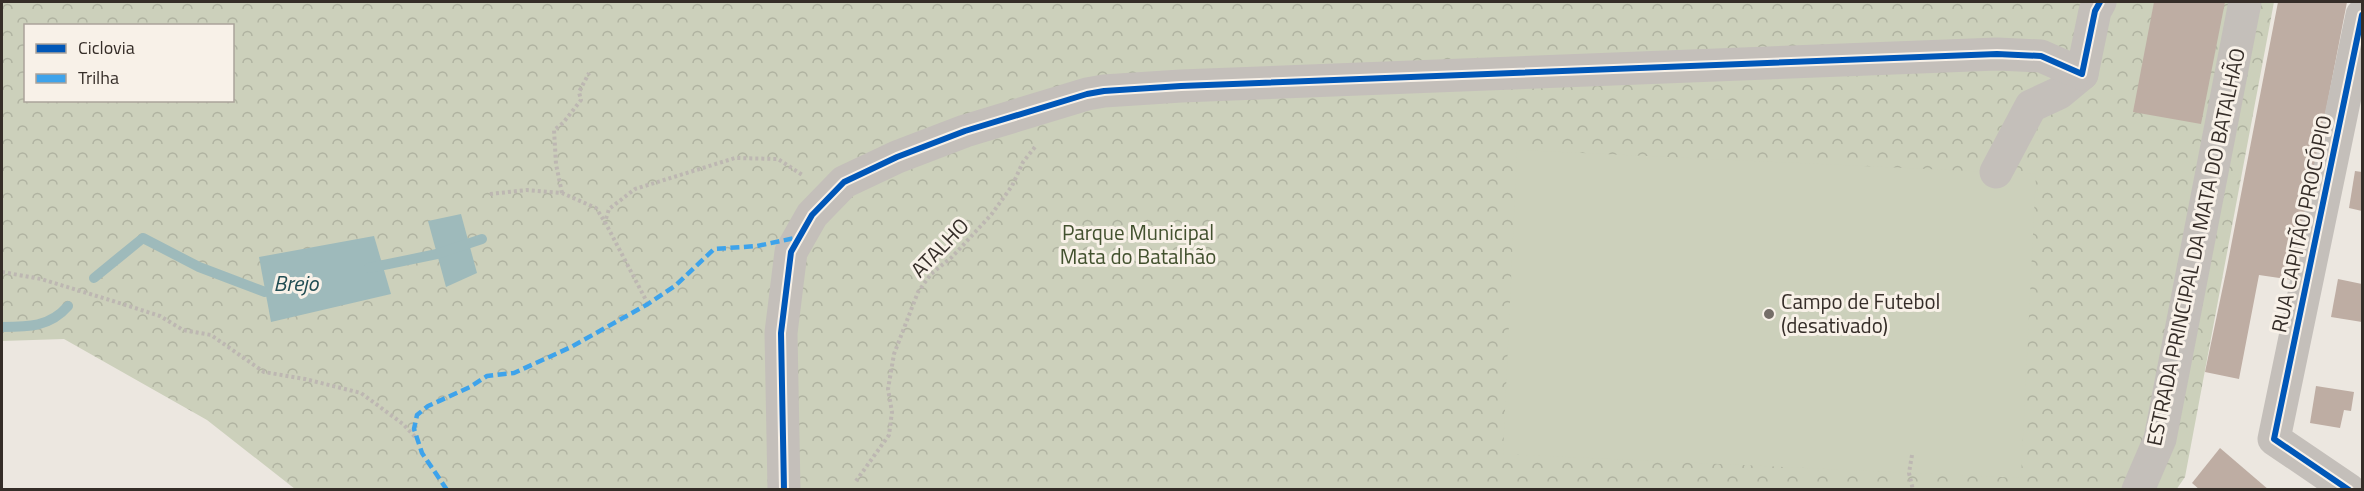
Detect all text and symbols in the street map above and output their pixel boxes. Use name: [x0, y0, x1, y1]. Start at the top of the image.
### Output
legend: [24, 24, 234, 102]
text: Ciclovia: [78, 34, 135, 61]
street label: ESTRADA PRINCIPAL DA MATA DO BATALHÃO: [2137, 45, 2253, 449]
text: Trilha: [78, 64, 119, 91]
street label: RUA CAPITÃO PROCÓPIO: [2262, 112, 2340, 335]
street label: ATALHO: [903, 210, 976, 284]
park label: Parque Municipal Mata do Batalhão: [1060, 216, 1216, 272]
water label: Brejo: [274, 266, 320, 300]
place label: Campo de Futebol (desativado): [1781, 285, 1940, 341]
marker: Campo de Futebol (desativado): [1762, 307, 1776, 321]

